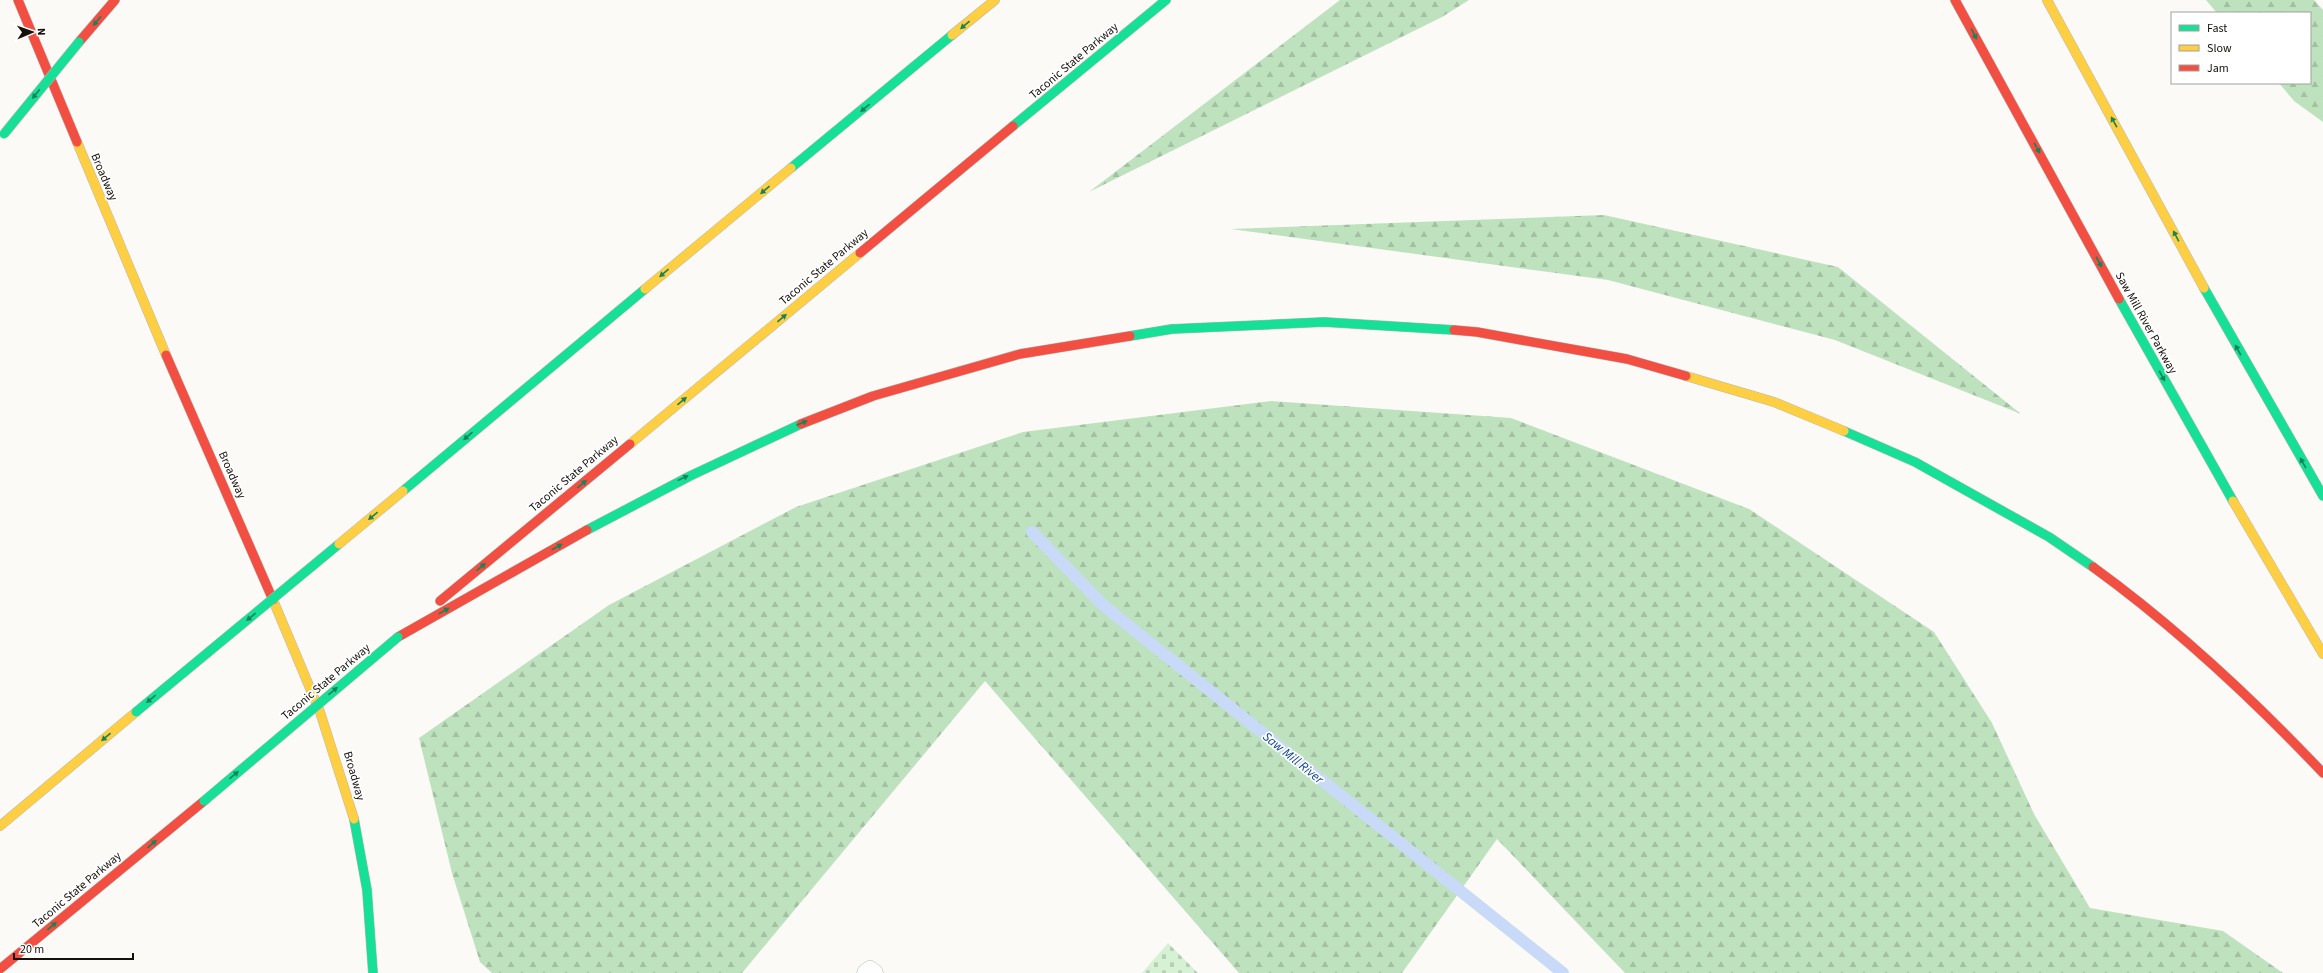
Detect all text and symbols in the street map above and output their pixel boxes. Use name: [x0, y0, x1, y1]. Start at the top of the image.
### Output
north arrow: [12, 12, 52, 52]
legend: [2171, 12, 2311, 84]
one-way arrow: [92, 16, 102, 26]
street label: Taconic State Parkway: [1026, 18, 1122, 103]
one-way arrow: [960, 20, 971, 29]
text: Fast: [2207, 20, 2227, 37]
text: N: [34, 28, 49, 36]
one-way arrow: [1971, 28, 1977, 40]
text: Slow: [2207, 40, 2232, 57]
text: Jam: [2207, 60, 2229, 77]
one-way arrow: [32, 89, 41, 99]
one-way arrow: [860, 103, 870, 112]
one-way arrow: [2111, 116, 2118, 127]
one-way arrow: [2034, 142, 2040, 154]
street label: Broadway: [86, 151, 122, 204]
one-way arrow: [759, 186, 770, 195]
street label: Taconic State Parkway: [776, 224, 872, 309]
one-way arrow: [2172, 230, 2179, 242]
one-way arrow: [2096, 256, 2103, 268]
one-way arrow: [659, 268, 670, 277]
street label: Saw Mill River Parkway: [2111, 269, 2181, 377]
one-way arrow: [776, 313, 787, 322]
one-way arrow: [2235, 344, 2242, 356]
one-way arrow: [2158, 370, 2165, 382]
one-way arrow: [676, 396, 687, 405]
one-way arrow: [796, 420, 808, 426]
street label: Taconic State Parkway: [526, 431, 622, 516]
one-way arrow: [462, 432, 473, 441]
street label: Broadway: [214, 449, 250, 502]
one-way arrow: [2300, 457, 2307, 469]
one-way arrow: [678, 474, 689, 481]
one-way arrow: [576, 479, 587, 488]
one-way arrow: [368, 512, 378, 521]
one-way arrow: [551, 544, 563, 550]
one-way arrow: [476, 562, 487, 571]
one-way arrow: [438, 607, 450, 614]
one-way arrow: [246, 612, 257, 621]
street label: Taconic State Parkway: [278, 639, 374, 724]
one-way arrow: [328, 687, 338, 696]
one-way arrow: [145, 695, 156, 704]
water label: Saw Mill River: [1259, 728, 1328, 788]
one-way arrow: [100, 733, 111, 742]
street label: Broadway: [339, 749, 369, 803]
one-way arrow: [228, 771, 239, 780]
one-way arrow: [147, 839, 157, 848]
street label: Taconic State Parkway: [29, 847, 125, 932]
one-way arrow: [46, 922, 57, 931]
scale bar: [14, 935, 133, 961]
text: 20 m: [20, 941, 44, 958]

